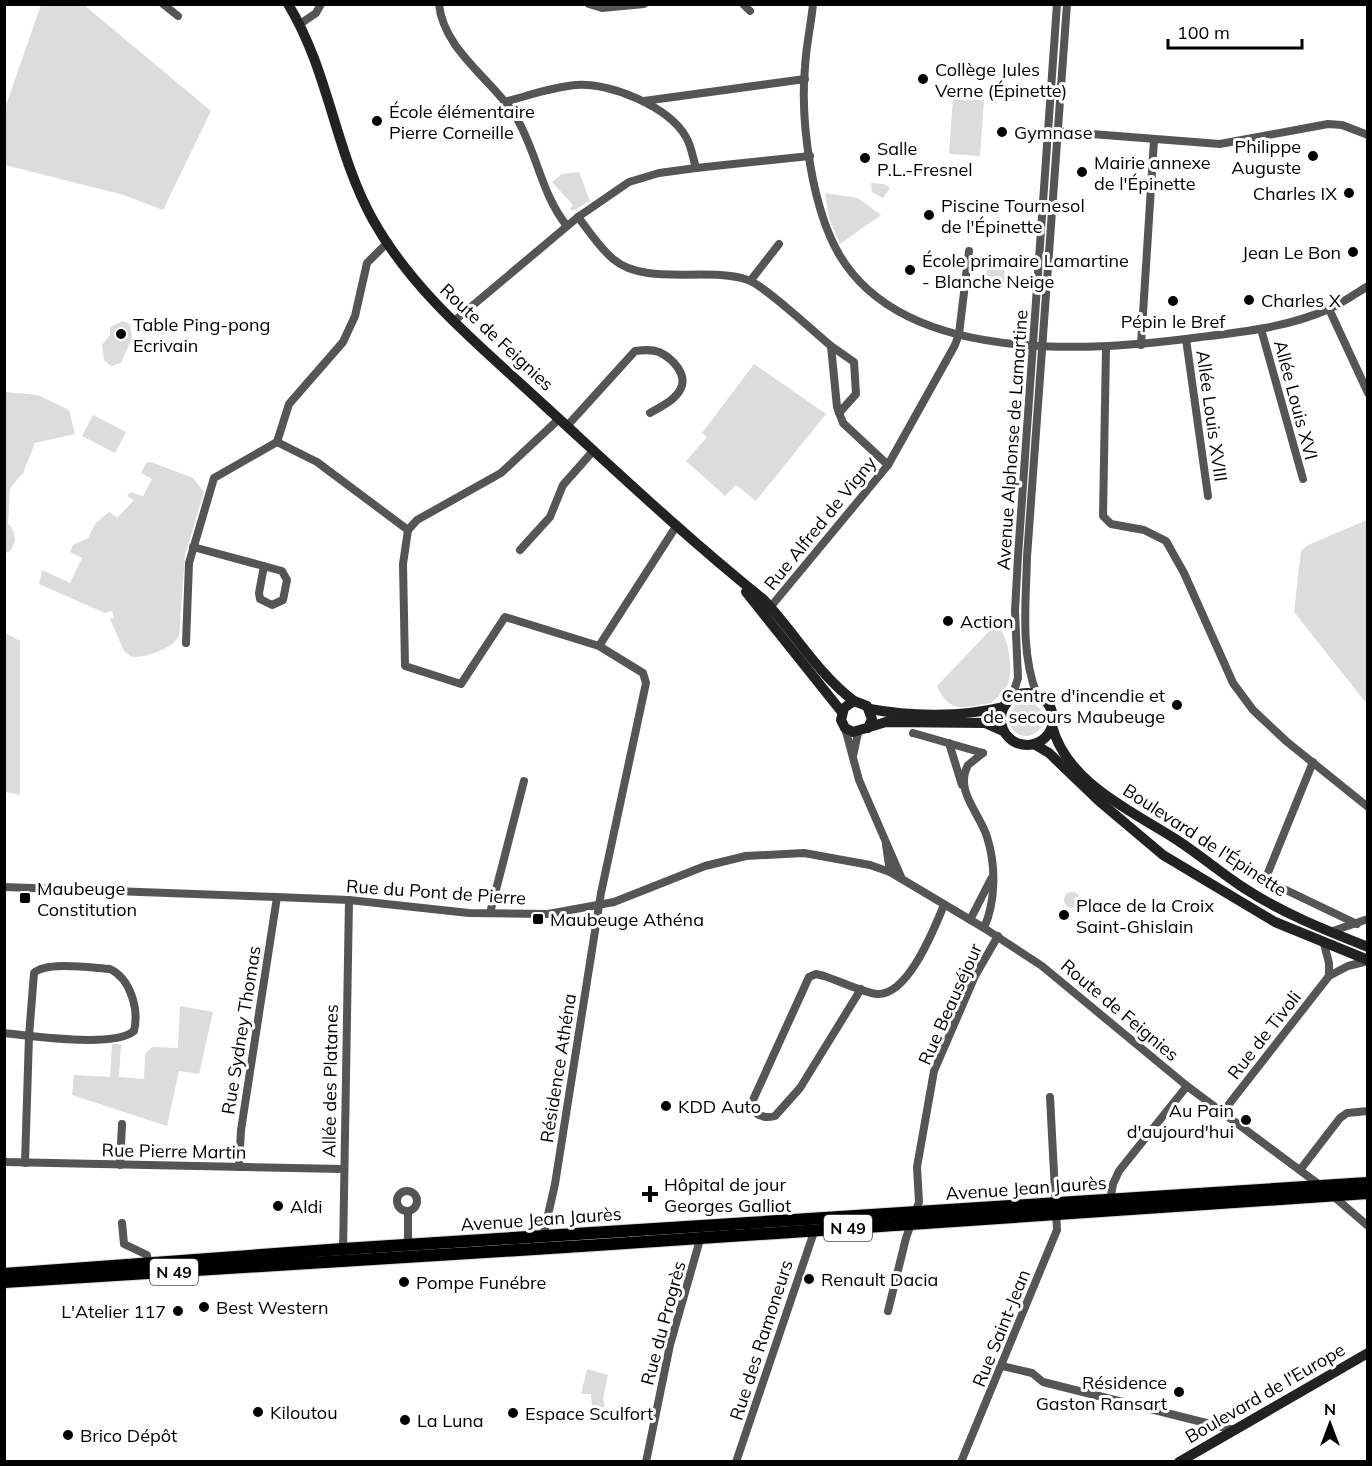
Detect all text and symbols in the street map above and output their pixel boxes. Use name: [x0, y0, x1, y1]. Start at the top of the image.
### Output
scale bar: [1168, 12, 1302, 50]
text: 100 m: [1177, 21, 1230, 44]
place label: Collège Jules Verne (Épinette): [935, 58, 1067, 102]
marker: Collège Jules Verne (Épinette): [916, 72, 930, 86]
place label: École élémentaire Pierre Corneille: [389, 100, 535, 144]
marker: École élémentaire Pierre Corneille: [370, 114, 384, 128]
place label: Gymnase: [1014, 121, 1093, 144]
marker: Gymnase: [995, 125, 1009, 139]
place label: Philippe Auguste: [1231, 135, 1301, 179]
place label: Salle P.L.-Fresnel: [877, 137, 973, 181]
marker: Philippe Auguste: [1306, 149, 1320, 163]
marker: Salle P.L.-Fresnel: [858, 151, 872, 165]
place label: Mairie annexe de l'Épinette: [1094, 151, 1211, 195]
marker: Mairie annexe de l'Épinette: [1075, 165, 1089, 179]
place label: Charles IX: [1253, 182, 1337, 205]
marker: Charles IX: [1342, 186, 1356, 200]
place label: Piscine Tournesol de l'Épinette: [941, 194, 1085, 238]
marker: Piscine Tournesol de l'Épinette: [922, 208, 936, 222]
place label: Jean Le Bon: [1242, 241, 1341, 264]
marker: Jean Le Bon: [1346, 245, 1360, 259]
place label: École primaire Lamartine - Blanche Neige: [922, 249, 1129, 293]
marker: École primaire Lamartine - Blanche Neige: [903, 263, 917, 277]
street label: Route de Feignies: [435, 278, 559, 396]
place label: Charles X: [1261, 289, 1341, 312]
marker: Charles X: [1242, 293, 1256, 307]
marker: Pépin le Bref: [1166, 294, 1180, 308]
street label: Avenue Alphonse de Lamartine: [991, 309, 1033, 571]
place label: Pépin le Bref: [1121, 310, 1226, 333]
place label: Table Ping-pong Ecrivain: [133, 313, 270, 357]
marker: Table Ping-pong Ecrivain: [114, 327, 128, 341]
street label: Allée Louis XVI: [1269, 338, 1323, 462]
street label: Allée Louis XVIII: [1191, 349, 1233, 483]
street label: Rue Alfred de Vigny: [759, 451, 881, 595]
place label: Action: [960, 610, 1013, 633]
marker: Action: [941, 614, 955, 628]
place label: Centre d'incendie et de secours Maubeuge: [983, 684, 1165, 728]
marker: Centre d'incendie et de secours Maubeuge: [1170, 698, 1184, 712]
street label: Boulevard de l'Épinette: [1119, 778, 1291, 902]
street label: Rue du Pont de Pierre: [345, 874, 527, 910]
place label: Maubeuge Constitution: [37, 877, 137, 921]
marker: Maubeuge Constitution: [18, 891, 32, 905]
place label: Place de la Croix Saint-Ghislain: [1076, 894, 1214, 938]
place label: Maubeuge Athéna: [550, 908, 704, 931]
marker: Place de la Croix Saint-Ghislain: [1057, 908, 1071, 922]
marker: Maubeuge Athéna: [531, 912, 545, 926]
street label: Rue Beauséjour: [913, 939, 987, 1068]
street label: Rue Sydney Thomas: [216, 944, 266, 1116]
street label: Route de Feignies: [1056, 954, 1184, 1066]
street label: Rue de Tivoli: [1222, 986, 1306, 1084]
street label: Résidence Athéna: [535, 992, 581, 1144]
street label: Allée des Platanes: [317, 1004, 343, 1158]
place label: KDD Auto: [678, 1095, 761, 1118]
marker: KDD Auto: [659, 1099, 673, 1113]
place label: Au Pain d'aujourd'hui: [1127, 1099, 1234, 1143]
marker: Au Pain d'aujourd'hui: [1239, 1113, 1253, 1127]
street label: Rue Pierre Martin: [101, 1138, 247, 1164]
street label: Avenue Jean Jaurès: [945, 1171, 1107, 1205]
place label: Hôpital de jour Georges Galliot: [664, 1173, 791, 1217]
marker: Hôpital de jour Georges Galliot: [641, 1185, 659, 1203]
place label: Aldi: [290, 1195, 323, 1218]
marker: Aldi: [271, 1199, 285, 1213]
street label: Avenue Jean Jaurès: [460, 1202, 622, 1236]
road number: N 49: [824, 1215, 872, 1241]
street label: Rue des Ramoneurs: [724, 1257, 798, 1423]
street label: Rue du Progrès: [635, 1258, 691, 1388]
road number: N 49: [150, 1259, 198, 1285]
street label: Rue Saint-Jean: [967, 1266, 1035, 1390]
place label: Renault Dacia: [821, 1268, 938, 1291]
place label: Pompe Funébre: [416, 1271, 546, 1294]
marker: Renault Dacia: [802, 1272, 816, 1286]
marker: Pompe Funébre: [397, 1275, 411, 1289]
place label: Best Western: [216, 1296, 329, 1319]
place label: L'Atelier 117: [61, 1300, 166, 1323]
marker: Best Western: [197, 1300, 211, 1314]
marker: L'Atelier 117: [171, 1304, 185, 1318]
street label: Boulevard de l'Europe: [1181, 1338, 1349, 1448]
place label: Résidence Gaston Ransart: [1036, 1371, 1167, 1415]
marker: Résidence Gaston Ransart: [1172, 1385, 1186, 1399]
north arrow: [1300, 1394, 1360, 1454]
text: N: [1324, 1399, 1336, 1419]
place label: Kiloutou: [270, 1401, 338, 1424]
place label: Espace Sculfort: [525, 1402, 653, 1425]
marker: Kiloutou: [251, 1405, 265, 1419]
marker: Espace Sculfort: [506, 1406, 520, 1420]
place label: La Luna: [417, 1409, 484, 1432]
marker: La Luna: [398, 1413, 412, 1427]
place label: Brico Dépôt: [80, 1424, 177, 1447]
marker: Brico Dépôt: [61, 1428, 75, 1442]

